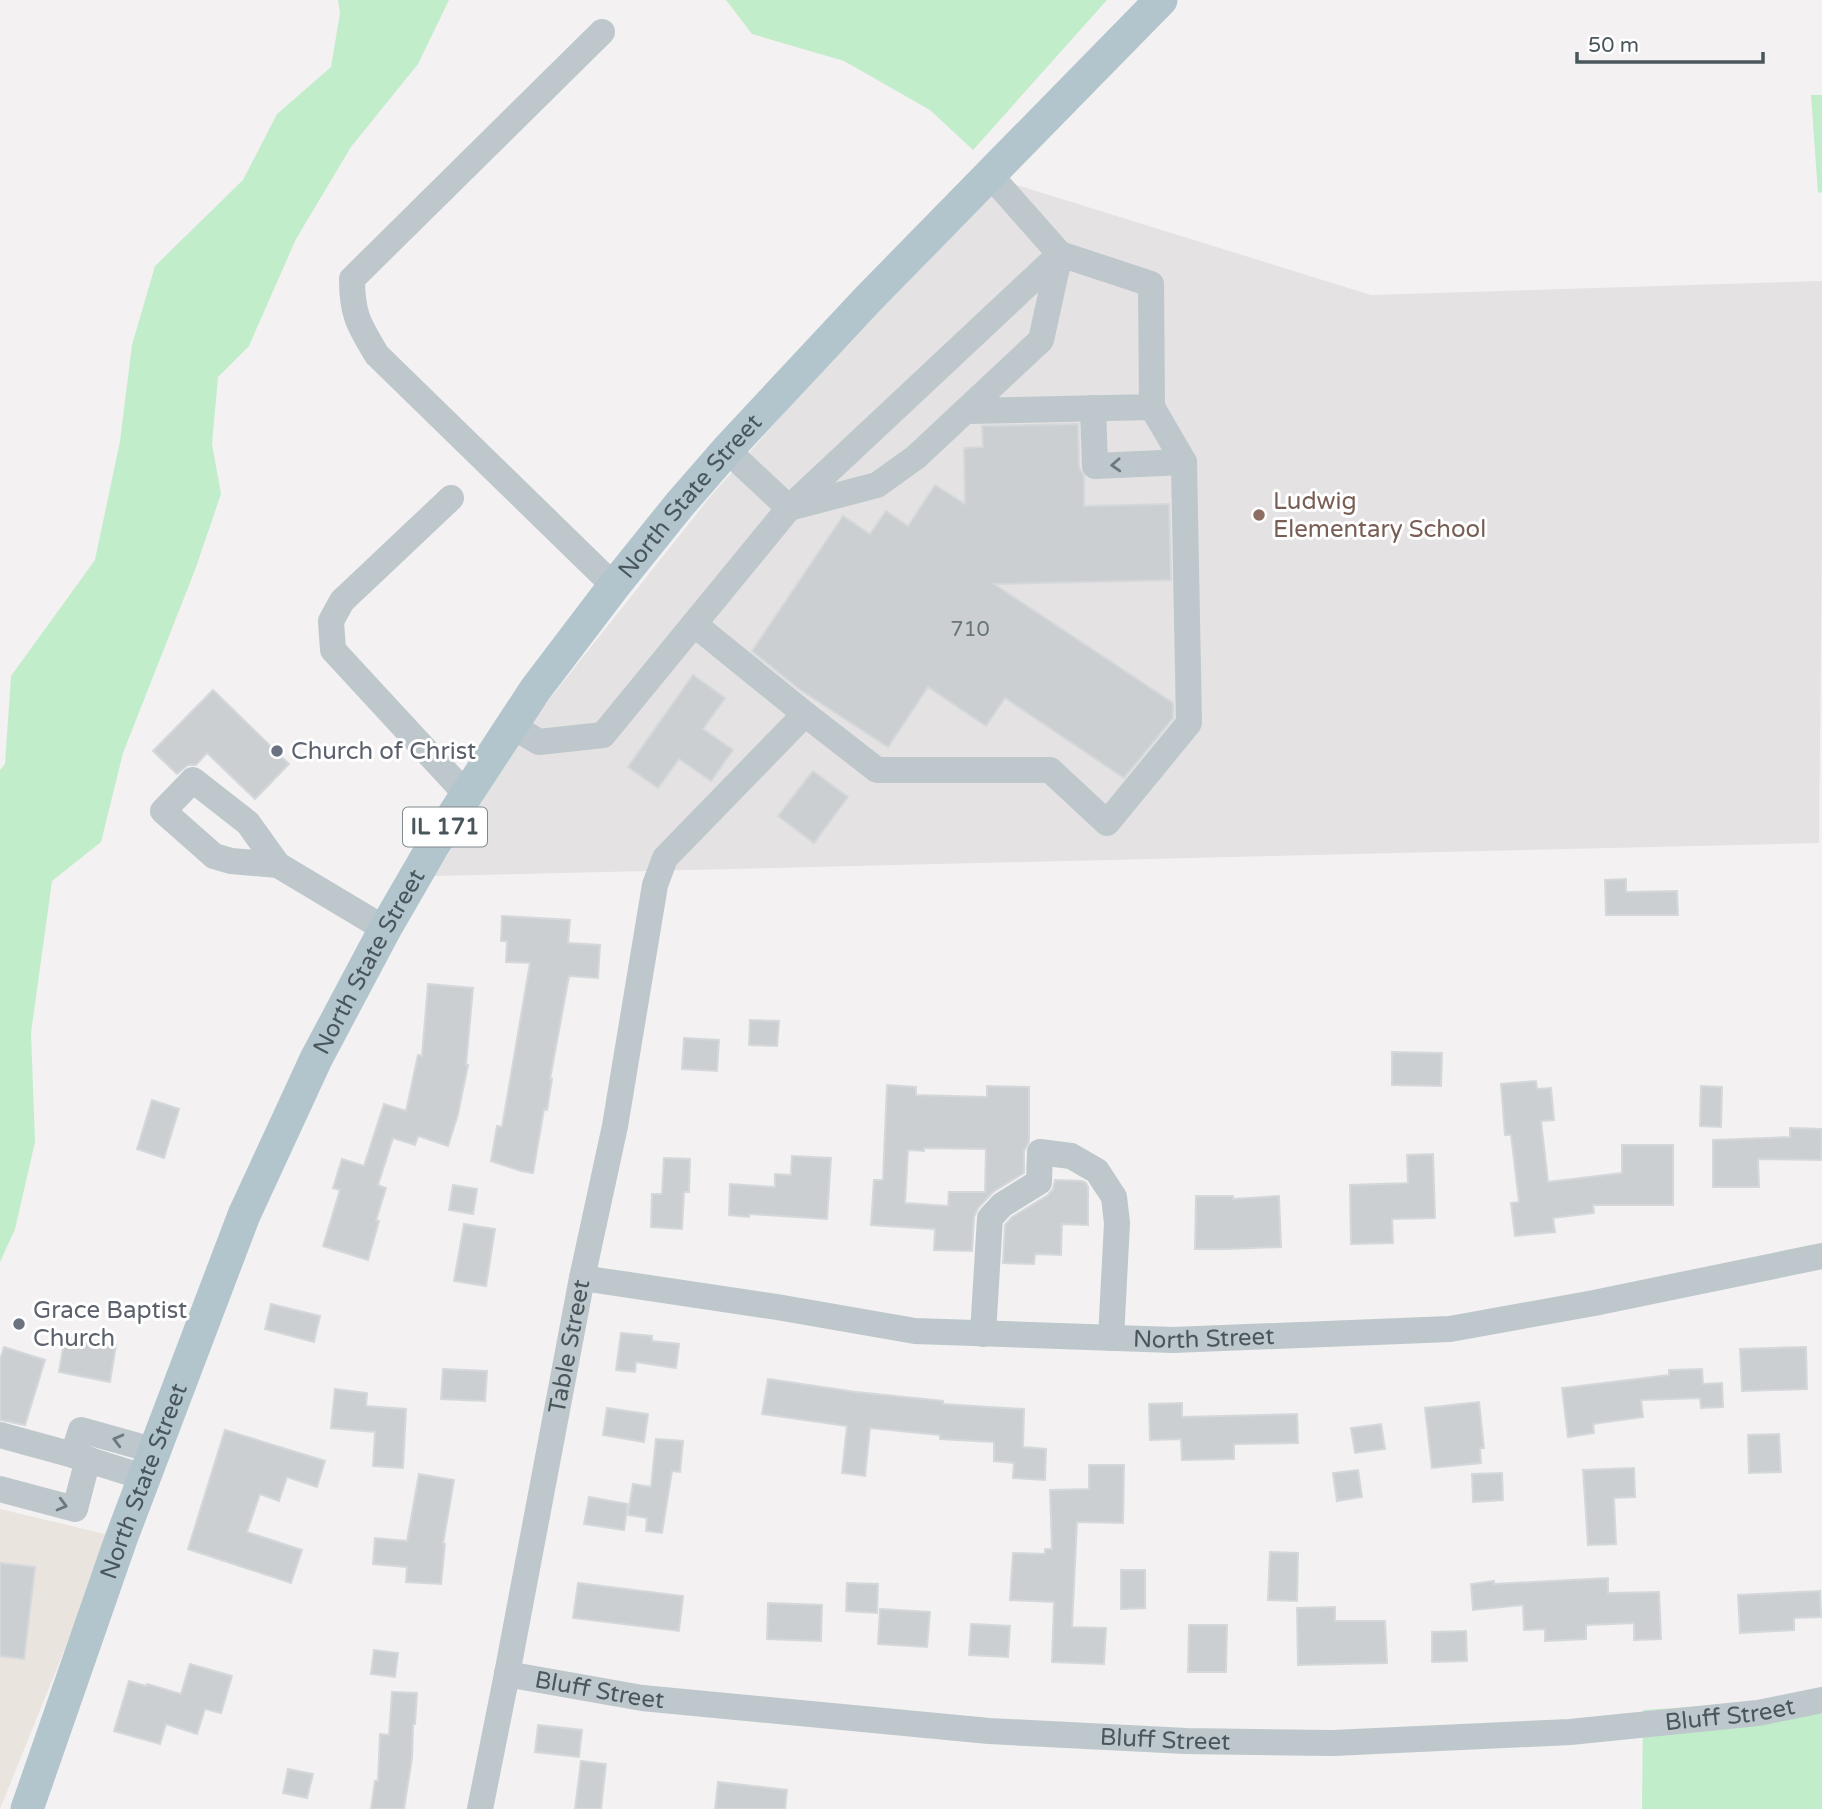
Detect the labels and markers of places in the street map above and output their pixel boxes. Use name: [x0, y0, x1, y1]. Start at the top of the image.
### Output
place label: Ludwig Elementary School: [1273, 487, 1486, 544]
marker: Ludwig Elementary School: [1251, 507, 1267, 523]
place label: Church of Christ: [291, 737, 476, 766]
marker: Church of Christ: [269, 743, 285, 759]
place label: Grace Baptist Church: [33, 1296, 187, 1353]
marker: Grace Baptist Church: [11, 1316, 27, 1332]

